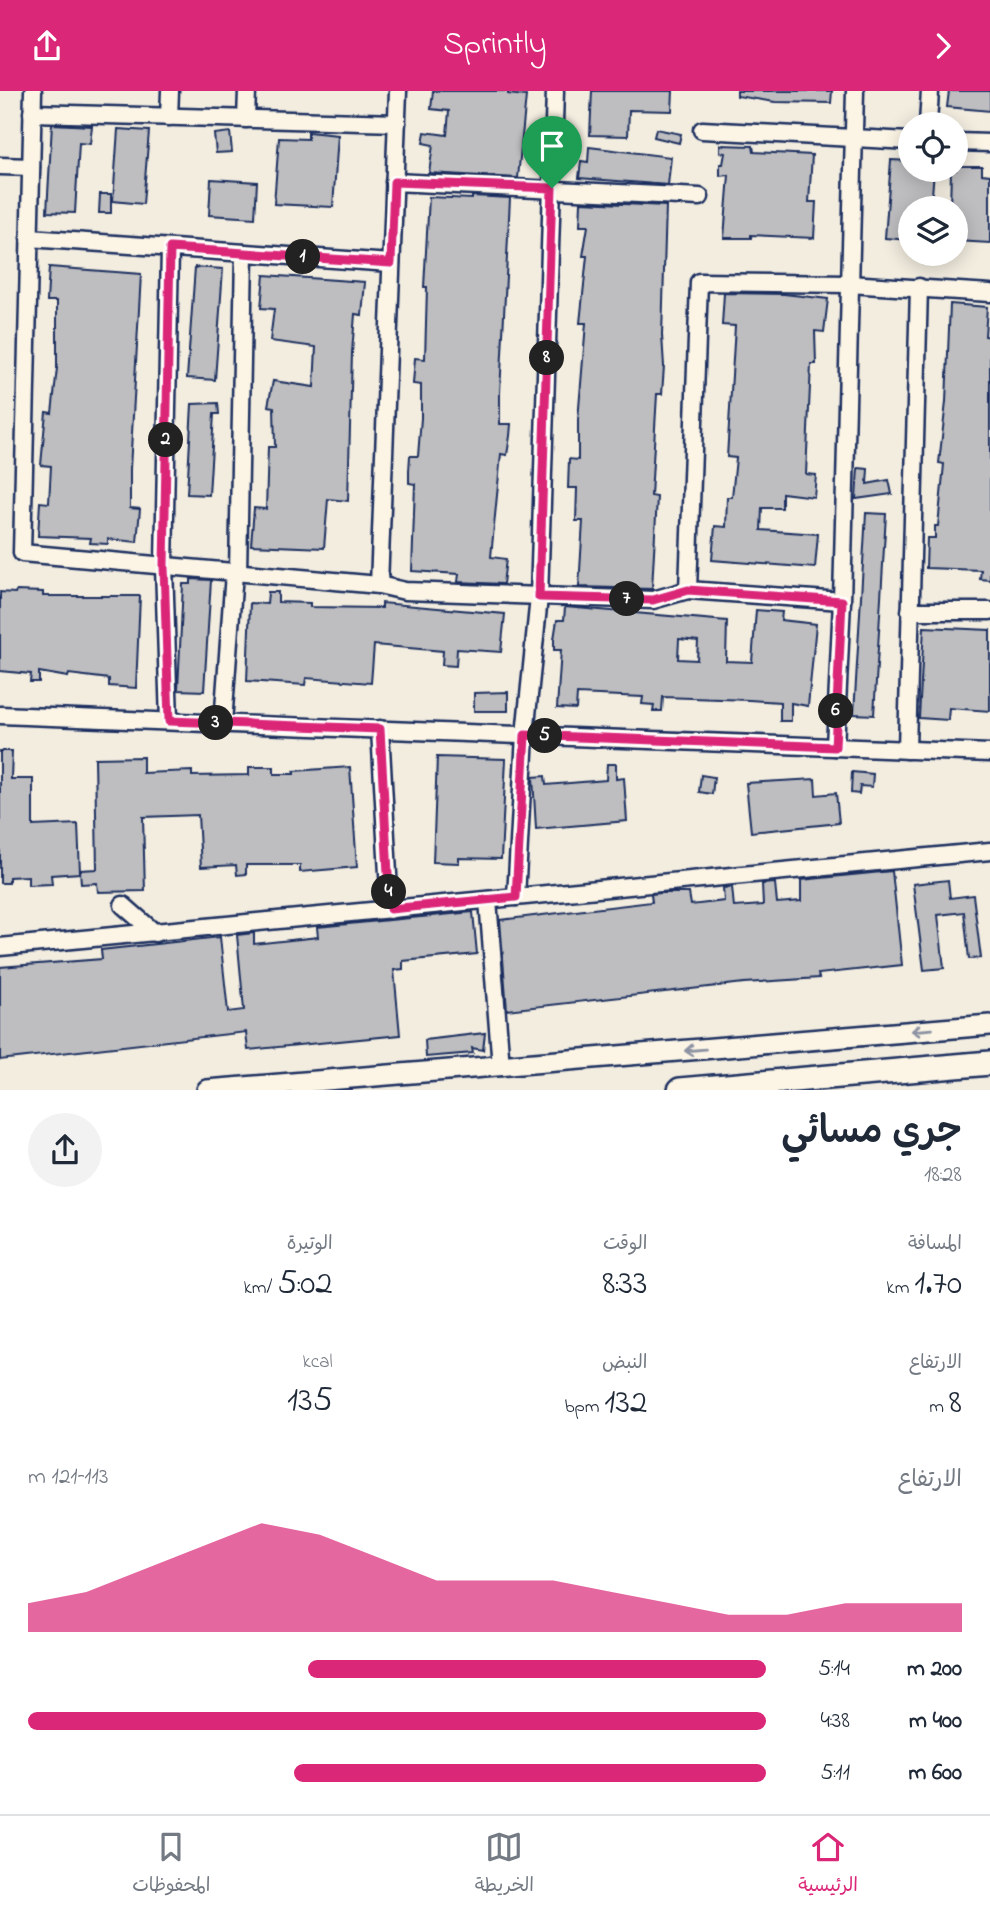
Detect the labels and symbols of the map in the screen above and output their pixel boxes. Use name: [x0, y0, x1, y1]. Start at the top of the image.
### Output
pin: [522, 116, 582, 188]
pin: 1: [286, 239, 320, 275]
pin: 8: [530, 341, 564, 375]
pin: 2: [148, 423, 184, 457]
pin: 7: [610, 581, 644, 617]
pin: 6: [818, 693, 854, 729]
pin: 3: [198, 705, 234, 741]
pin: 5: [528, 719, 562, 753]
pin: 4: [372, 875, 406, 909]
one-way arrow: [911, 1024, 934, 1037]
one-way arrow: [685, 1044, 707, 1057]

